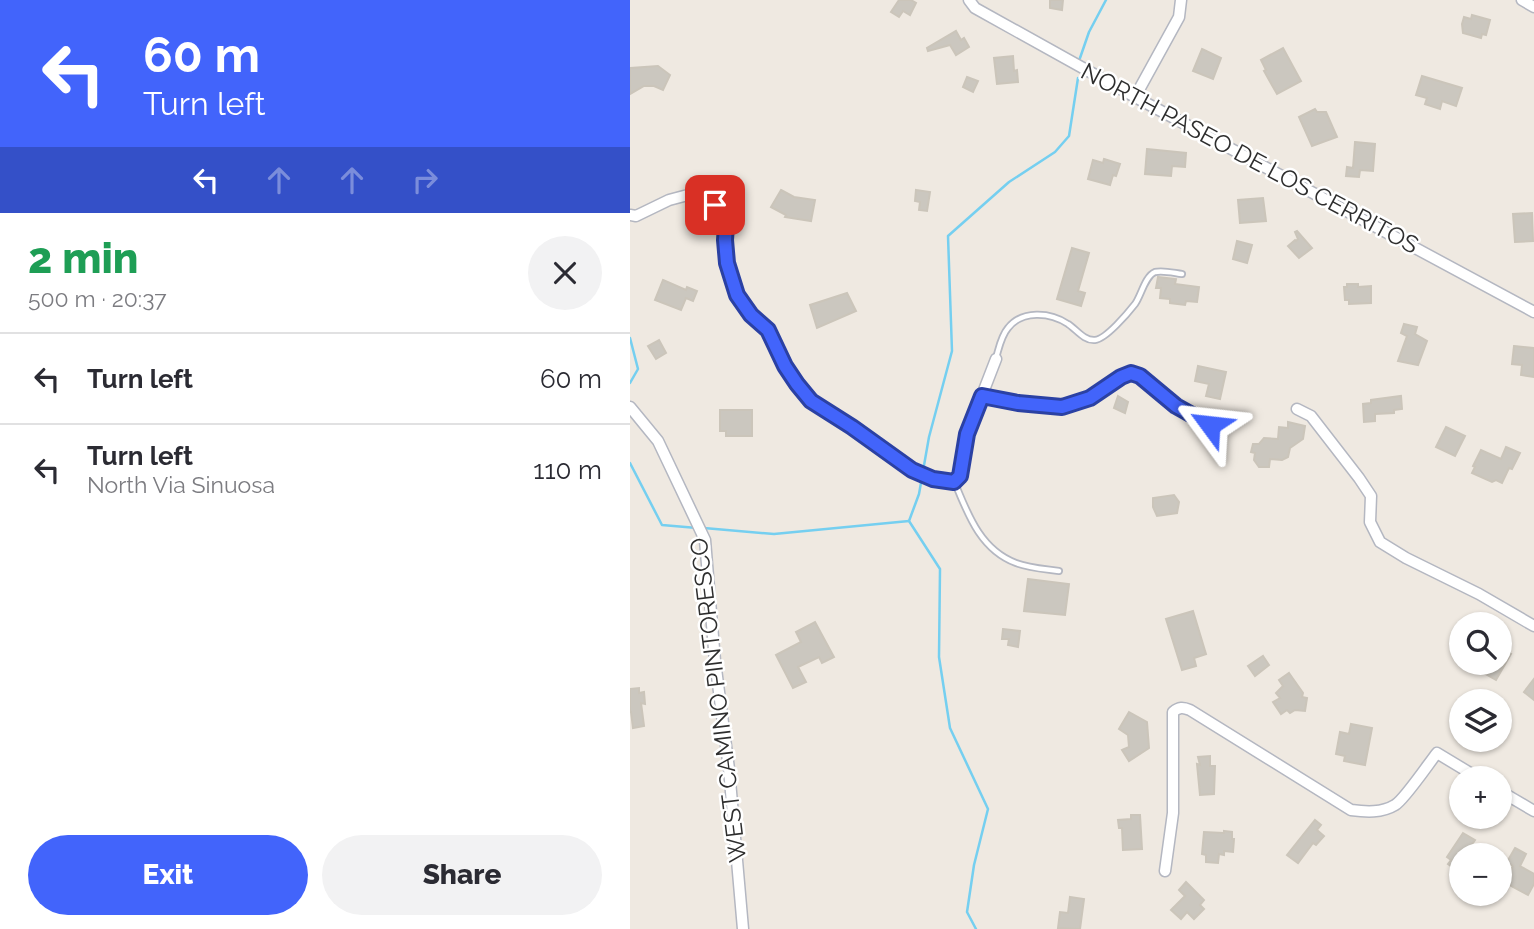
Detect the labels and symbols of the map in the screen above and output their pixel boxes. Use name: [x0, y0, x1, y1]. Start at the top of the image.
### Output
street label: NORTH PASEO DE LOS CERRITOS: [1076, 56, 1424, 260]
pin: [685, 175, 745, 235]
position arrow: [1173, 388, 1247, 462]
street label: WEST CAMINO PINTORESCO: [684, 536, 752, 864]

